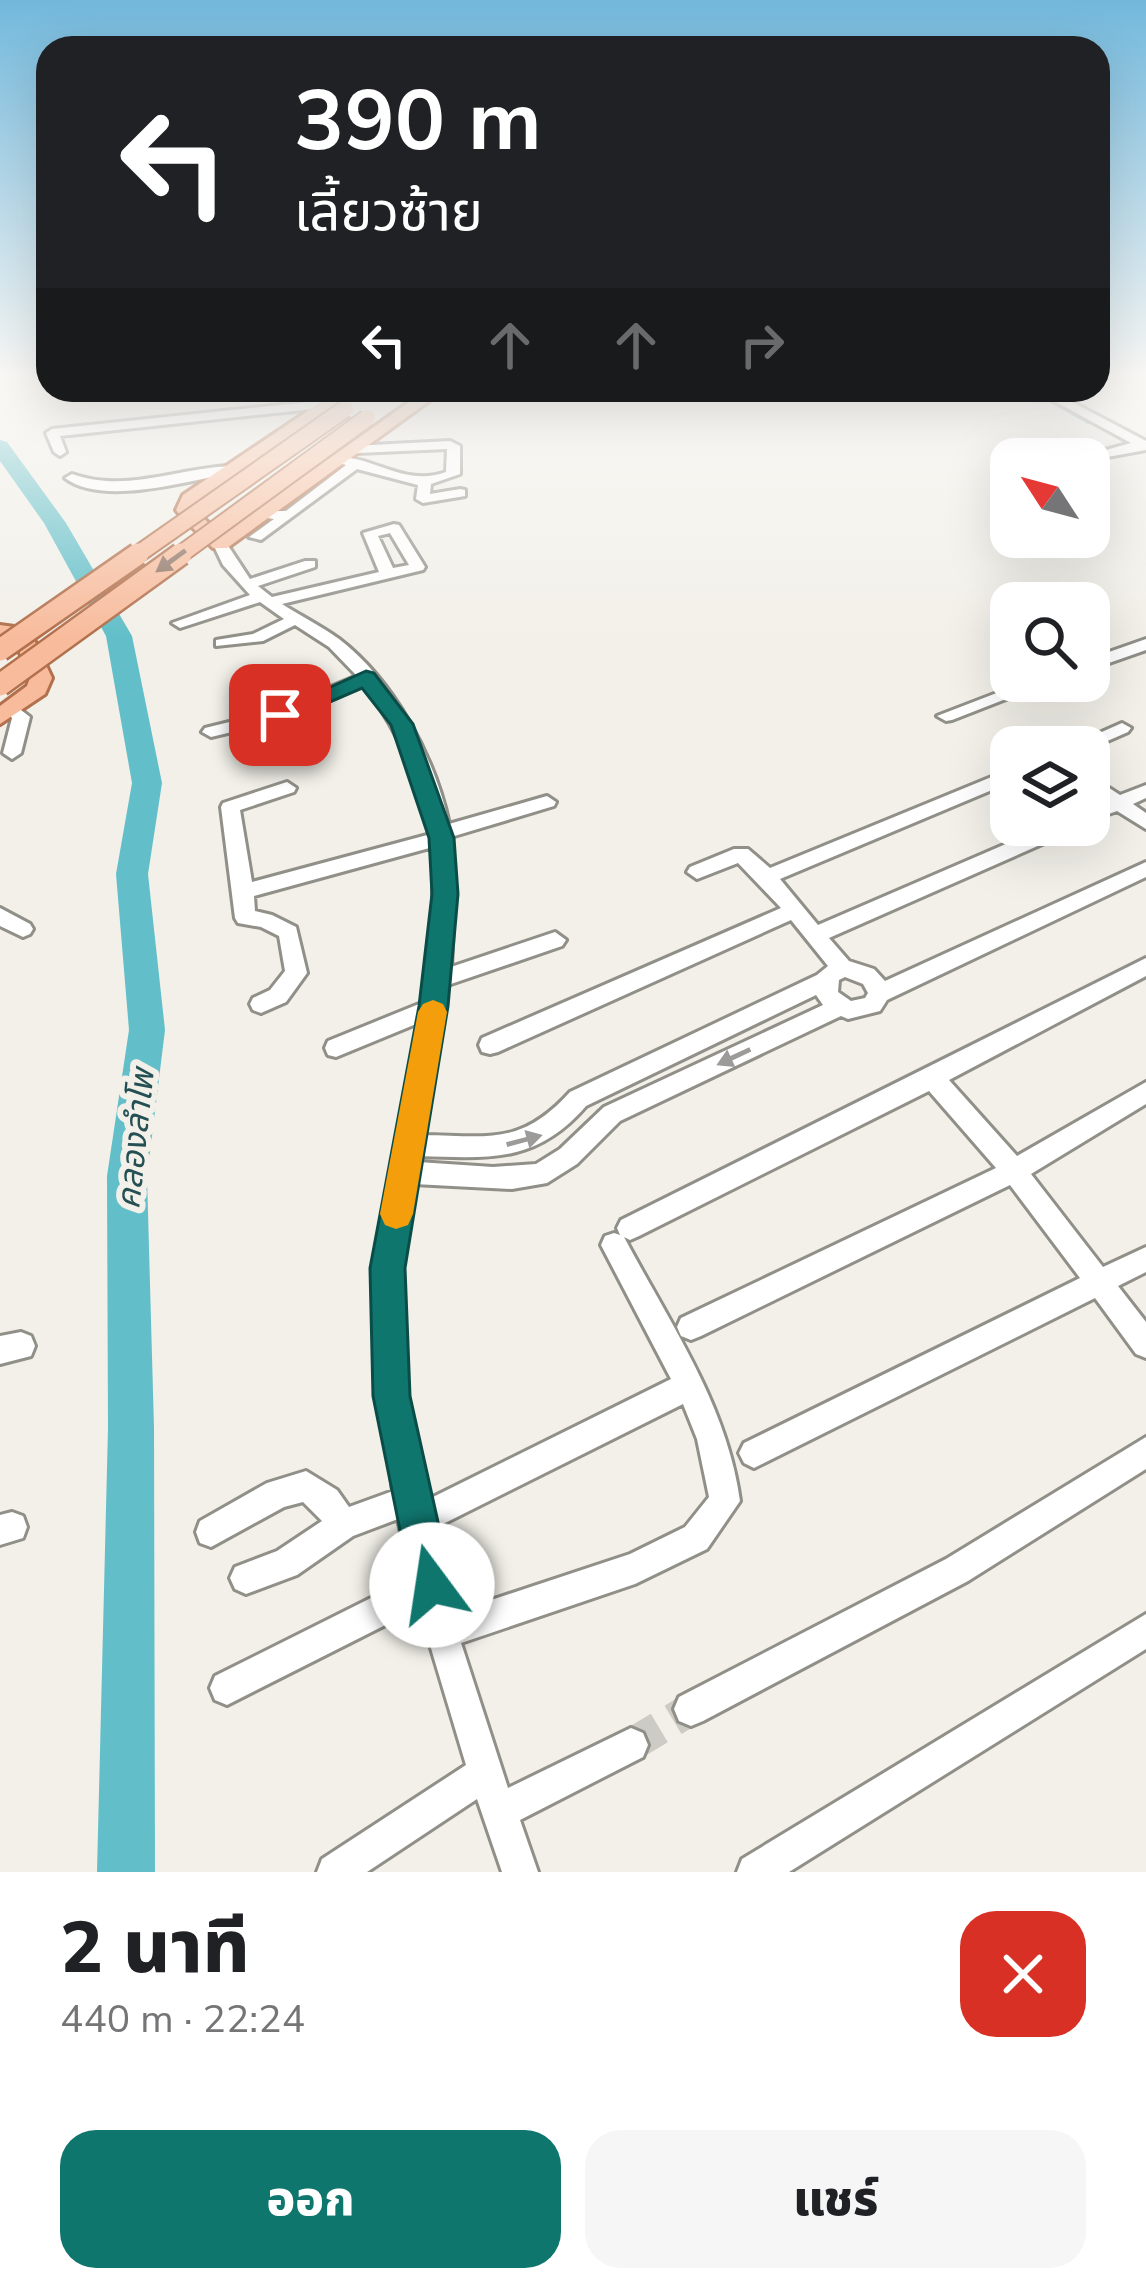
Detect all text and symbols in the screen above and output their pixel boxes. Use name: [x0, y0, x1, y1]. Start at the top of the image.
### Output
text: 390 m: [294, 64, 542, 179]
icon: left: [96, 84, 252, 240]
text: เลี้ยวซ้าย: [294, 175, 483, 249]
icon: left: [351, 312, 417, 378]
icon: ahead: [477, 312, 543, 378]
icon: ahead: [603, 312, 669, 378]
icon: right: [729, 312, 795, 378]
north arrow: [990, 438, 1110, 558]
map controls: [990, 438, 1110, 846]
one-way arrow: [155, 549, 187, 572]
button: search: [990, 582, 1110, 702]
pin: [229, 664, 331, 766]
icon: arrive: [247, 682, 313, 748]
button: layers: [990, 726, 1110, 846]
one-way arrow: [716, 1047, 751, 1067]
water label: คลองลำโพ: [106, 1063, 166, 1211]
one-way arrow: [505, 1130, 542, 1149]
position arrow: [369, 1522, 495, 1648]
text: 2 นาที: [60, 1899, 250, 1997]
button: close: [960, 1911, 1086, 2037]
text: 440 m · 22:24: [60, 1993, 305, 2046]
button: ออก: [60, 2130, 561, 2268]
button: แชร์: [585, 2130, 1086, 2268]

